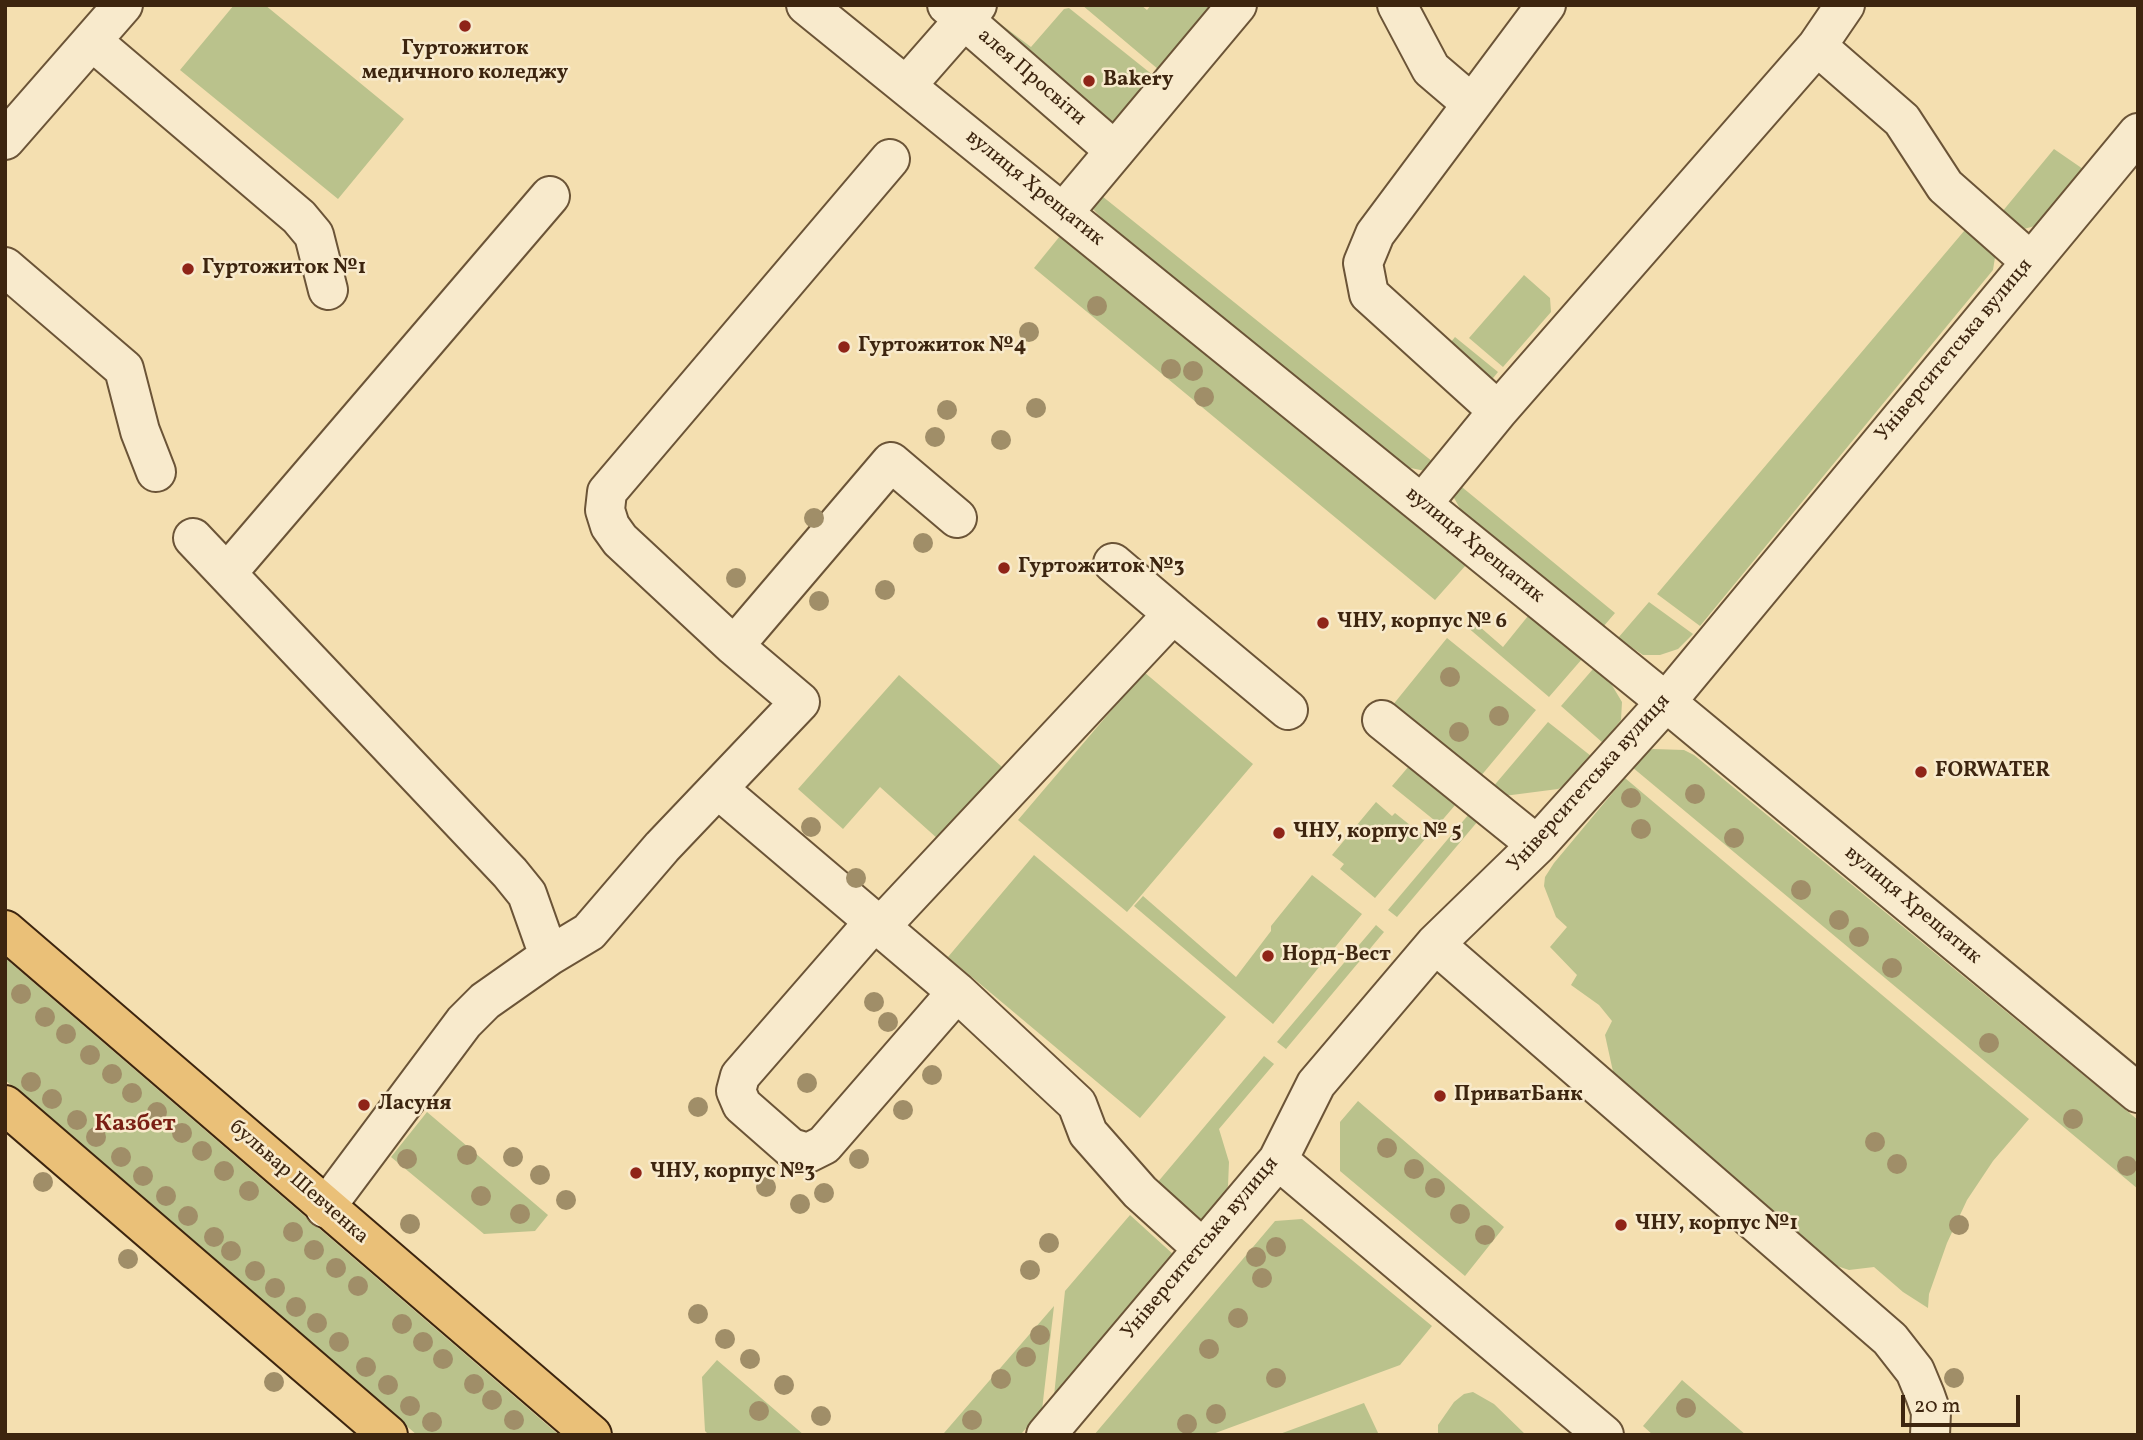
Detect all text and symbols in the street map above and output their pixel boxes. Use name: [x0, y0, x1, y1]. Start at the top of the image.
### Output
marker: Гуртожиток медичного коледжу: [457, 18, 473, 34]
street label: алея Просвіти: [972, 24, 1090, 132]
place label: Гуртожиток медичного коледжу: [362, 37, 568, 87]
place label: Bakery: [1103, 68, 1173, 94]
marker: Bakery: [1081, 73, 1097, 89]
street label: вулиця Хрещатик: [960, 125, 1108, 253]
street label: Університетська вулиця: [1871, 254, 2039, 448]
place label: Гуртожиток №1: [202, 256, 366, 282]
marker: Гуртожиток №1: [180, 261, 196, 277]
place label: Гуртожиток №4: [858, 334, 1026, 360]
marker: Гуртожиток №4: [836, 339, 852, 355]
street label: вулиця Хрещатик: [1400, 482, 1548, 610]
place label: Гуртожиток №3: [1018, 555, 1184, 581]
marker: Гуртожиток №3: [996, 560, 1012, 576]
place label: ЧНУ, корпус № 6: [1337, 610, 1507, 636]
marker: ЧНУ, корпус № 6: [1315, 615, 1331, 631]
street label: Університетська вулиця: [1503, 690, 1677, 878]
place label: FORWATER: [1935, 759, 2050, 785]
marker: FORWATER: [1913, 764, 1929, 780]
place label: ЧНУ, корпус № 5: [1293, 820, 1462, 846]
marker: ЧНУ, корпус № 5: [1271, 825, 1287, 841]
street label: вулиця Хрещатик: [1838, 841, 1986, 971]
place label: Норд-Вест: [1282, 943, 1391, 969]
marker: Норд-Вест: [1260, 948, 1276, 964]
place label: ПриватБанк: [1454, 1083, 1583, 1109]
marker: ПриватБанк: [1432, 1088, 1448, 1104]
place label: Ласуня: [378, 1092, 451, 1118]
marker: Ласуня: [356, 1097, 372, 1113]
district label: Казбет: [94, 1112, 176, 1140]
street label: бульвар Шевченка: [223, 1115, 373, 1251]
street label: Університетська вулиця: [1117, 1152, 1285, 1346]
place label: ЧНУ, корпус №3: [650, 1160, 815, 1186]
marker: ЧНУ, корпус №3: [628, 1165, 644, 1181]
place label: ЧНУ, корпус №1: [1635, 1212, 1798, 1238]
marker: ЧНУ, корпус №1: [1613, 1217, 1629, 1233]
scale bar: [1905, 1380, 2024, 1424]
text: 20 m: [1914, 1392, 1960, 1421]

